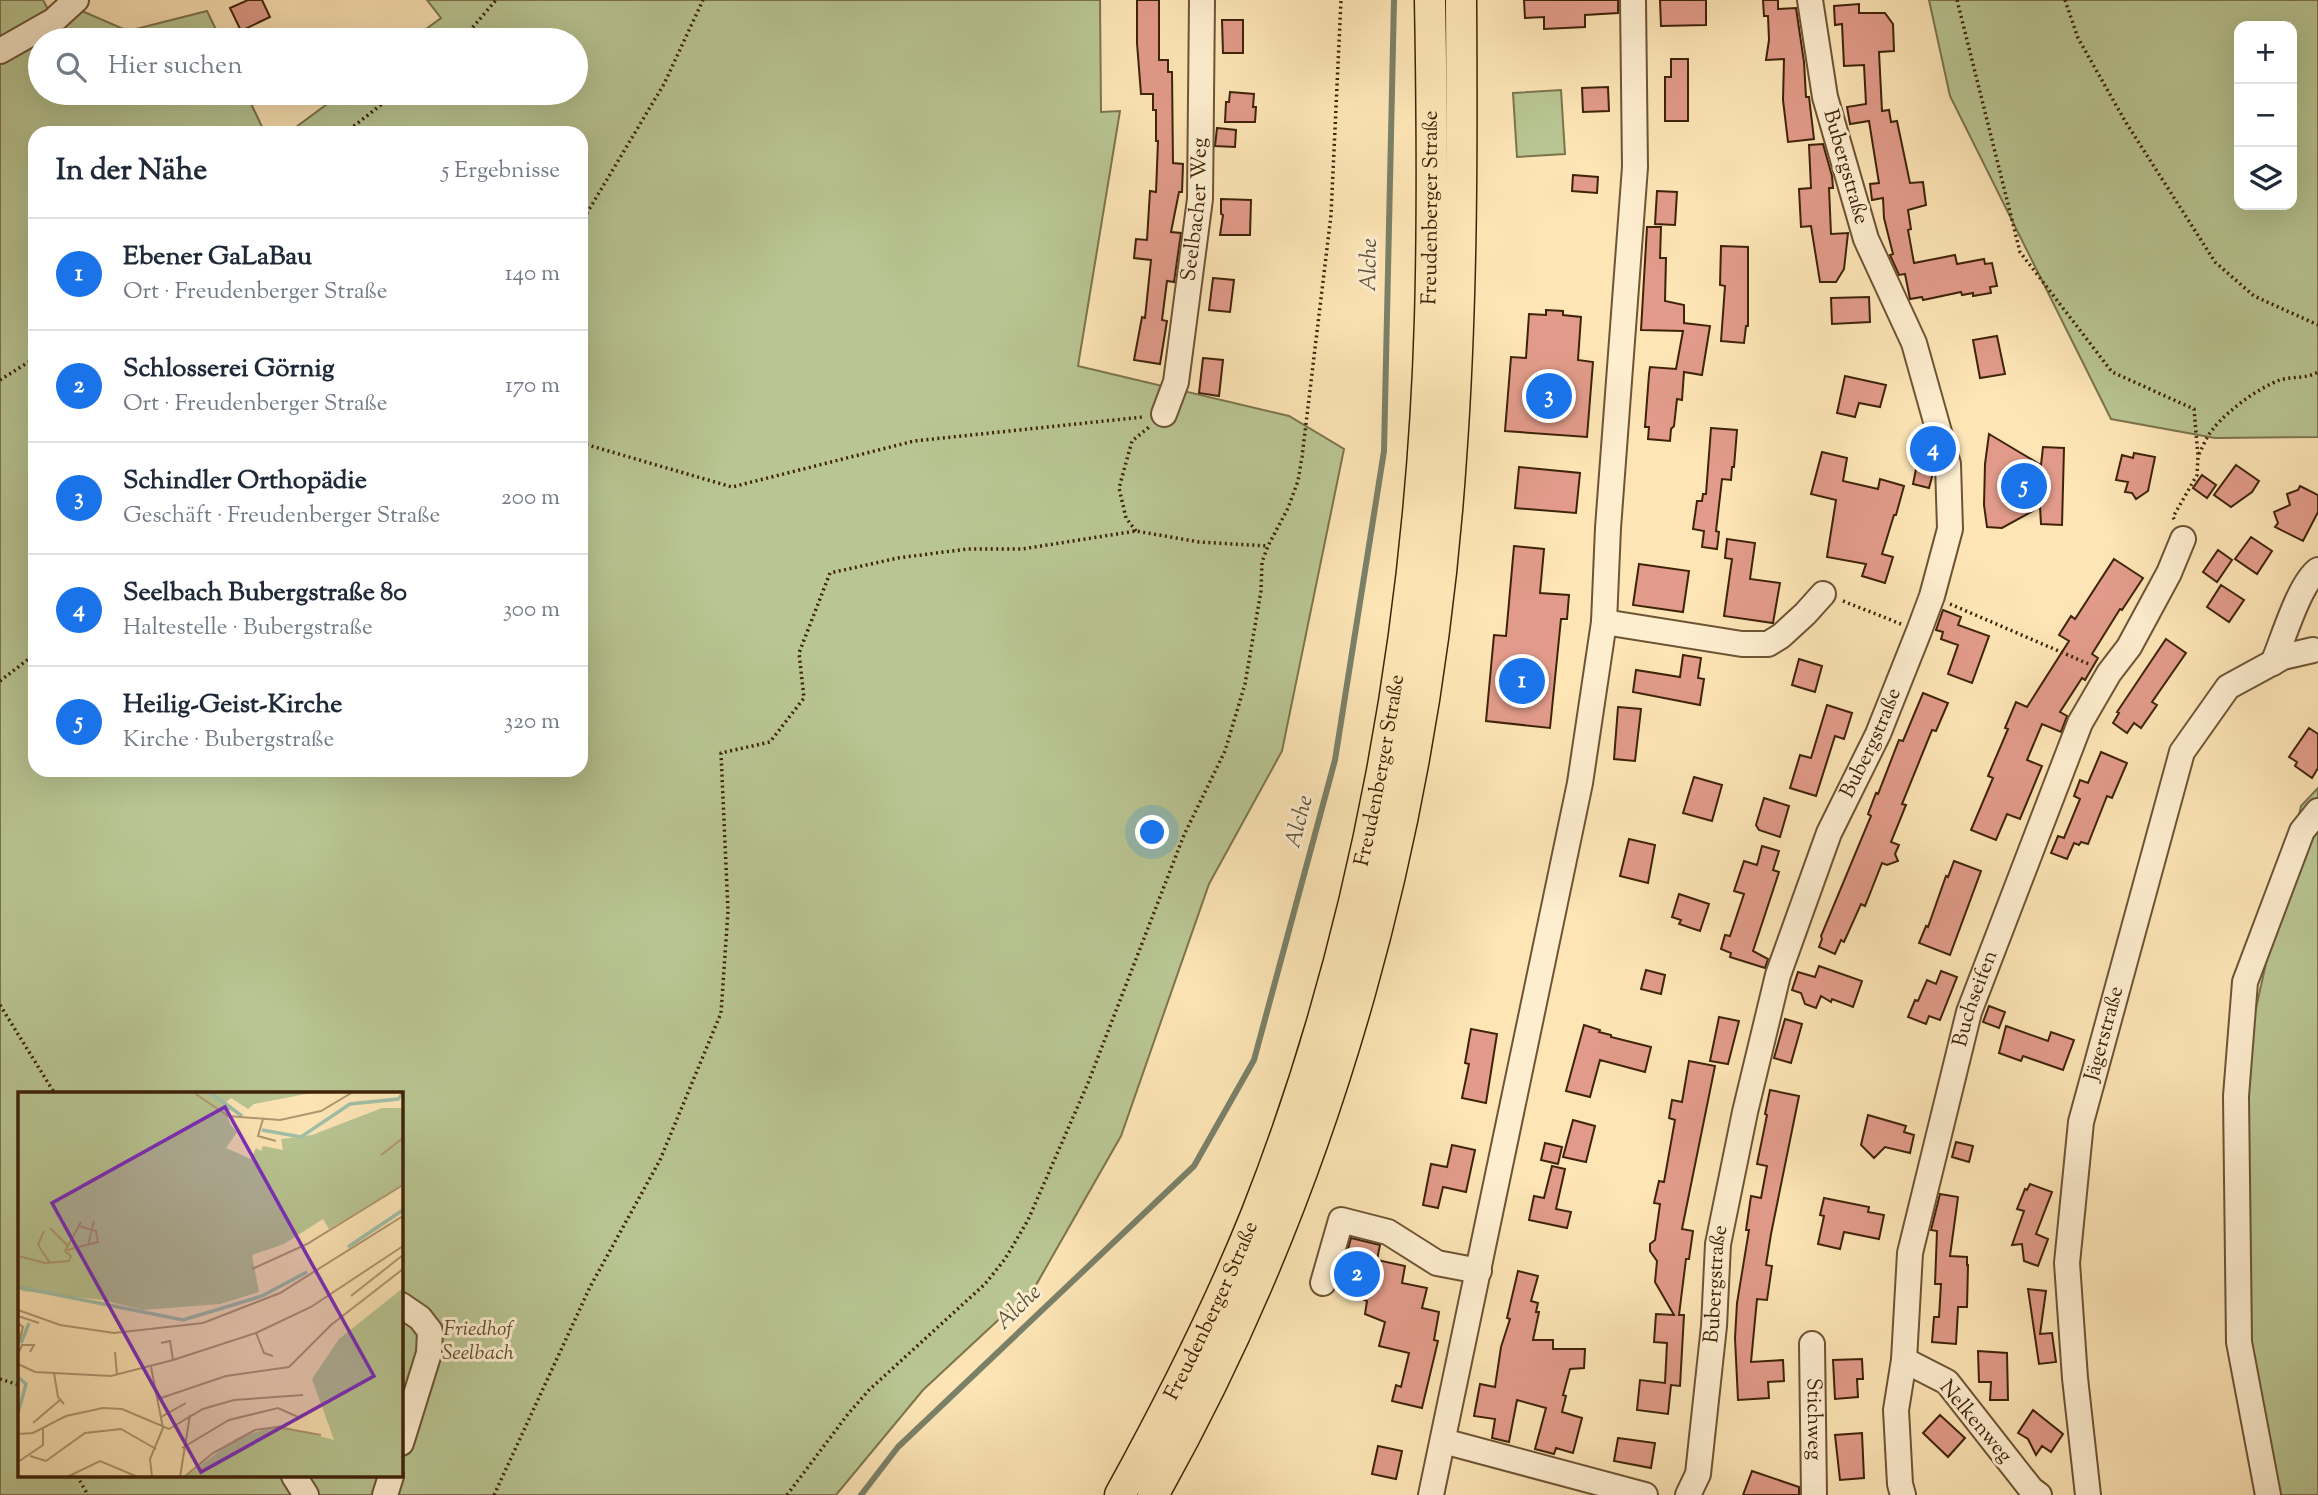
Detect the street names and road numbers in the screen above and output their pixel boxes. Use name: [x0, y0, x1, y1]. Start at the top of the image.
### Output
street label: Bubergstraße: [1814, 106, 1876, 228]
street label: Freudenberger Straße: [1415, 110, 1447, 305]
street label: Seelbacher Weg: [1174, 138, 1216, 283]
street label: Freudenberger Straße: [1348, 673, 1413, 869]
street label: Bubergstraße: [1833, 684, 1910, 804]
street label: Buchseifen: [1946, 946, 2006, 1050]
street label: Jägerstraße: [2078, 983, 2132, 1086]
street label: Freudenberger Straße: [1158, 1217, 1267, 1406]
street label: Bubergstraße: [1697, 1222, 1737, 1345]
street label: Nelkenweg: [1931, 1374, 2019, 1470]
street label: Stichweg: [1797, 1378, 1829, 1460]

